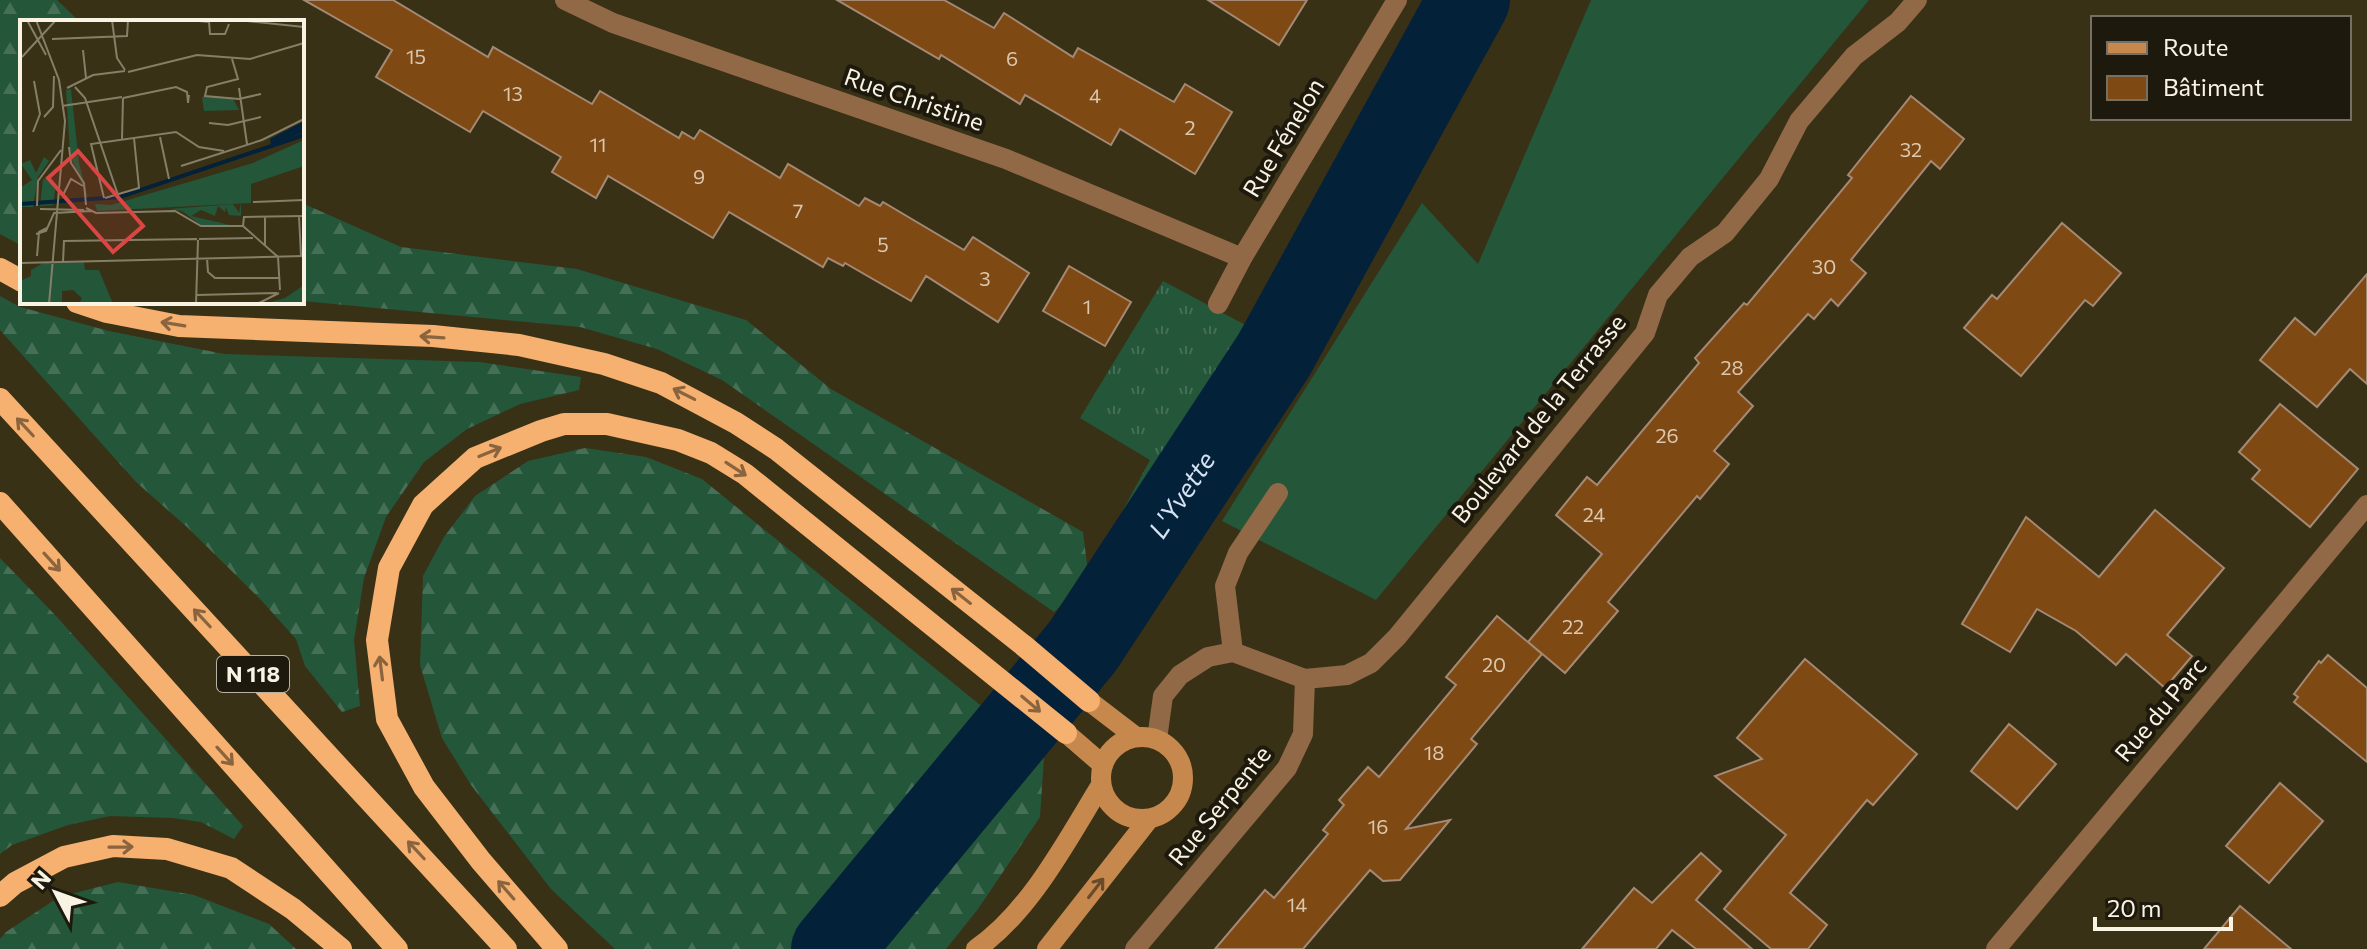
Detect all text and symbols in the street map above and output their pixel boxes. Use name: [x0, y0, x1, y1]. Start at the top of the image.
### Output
legend: [2091, 16, 2351, 120]
inset map: [20, 20, 304, 304]
text: Route: [2163, 32, 2228, 61]
house number: 15: [406, 44, 426, 68]
house number: 6: [1006, 46, 1018, 70]
street label: Rue Christine: [841, 61, 988, 136]
text: Bâtiment: [2163, 72, 2264, 101]
street label: Rue Fénelon: [1236, 73, 1329, 202]
house number: 13: [503, 81, 523, 105]
house number: 4: [1089, 83, 1101, 107]
house number: 2: [1184, 115, 1196, 139]
house number: 11: [589, 132, 607, 156]
house number: 32: [1900, 137, 1922, 161]
house number: 9: [693, 164, 705, 188]
house number: 7: [793, 198, 803, 222]
house number: 5: [877, 232, 889, 256]
house number: 30: [1812, 254, 1836, 278]
house number: 3: [979, 266, 991, 290]
house number: 1: [1083, 294, 1091, 318]
street label: Boulevard de la Terrasse: [1445, 308, 1631, 528]
one-way arrow: [160, 316, 186, 331]
one-way arrow: [419, 329, 446, 344]
house number: 28: [1720, 355, 1744, 379]
one-way arrow: [672, 386, 696, 402]
one-way arrow: [16, 417, 35, 437]
house number: 26: [1655, 423, 1679, 447]
one-way arrow: [477, 443, 502, 458]
water label: L'Yvette: [1141, 445, 1221, 543]
one-way arrow: [724, 462, 747, 478]
house number: 24: [1583, 502, 1605, 526]
one-way arrow: [43, 551, 61, 571]
one-way arrow: [951, 588, 972, 605]
one-way arrow: [192, 608, 211, 628]
house number: 22: [1562, 614, 1584, 638]
street label: Rue du Parc: [2108, 651, 2212, 767]
house number: 20: [1482, 652, 1506, 676]
road number: N 118: [217, 656, 289, 692]
one-way arrow: [373, 656, 388, 682]
one-way arrow: [1020, 695, 1041, 713]
street label: Rue Serpente: [1162, 739, 1276, 871]
house number: 18: [1424, 740, 1444, 764]
one-way arrow: [216, 745, 234, 765]
house number: 16: [1368, 814, 1388, 838]
one-way arrow: [107, 839, 134, 855]
one-way arrow: [407, 841, 425, 861]
north arrow: [16, 853, 96, 933]
text: N: [25, 864, 56, 895]
one-way arrow: [1087, 878, 1104, 899]
one-way arrow: [497, 881, 515, 901]
scale bar: [2095, 881, 2231, 931]
house number: 14: [1287, 892, 1307, 916]
text: 20 m: [2107, 893, 2161, 922]

